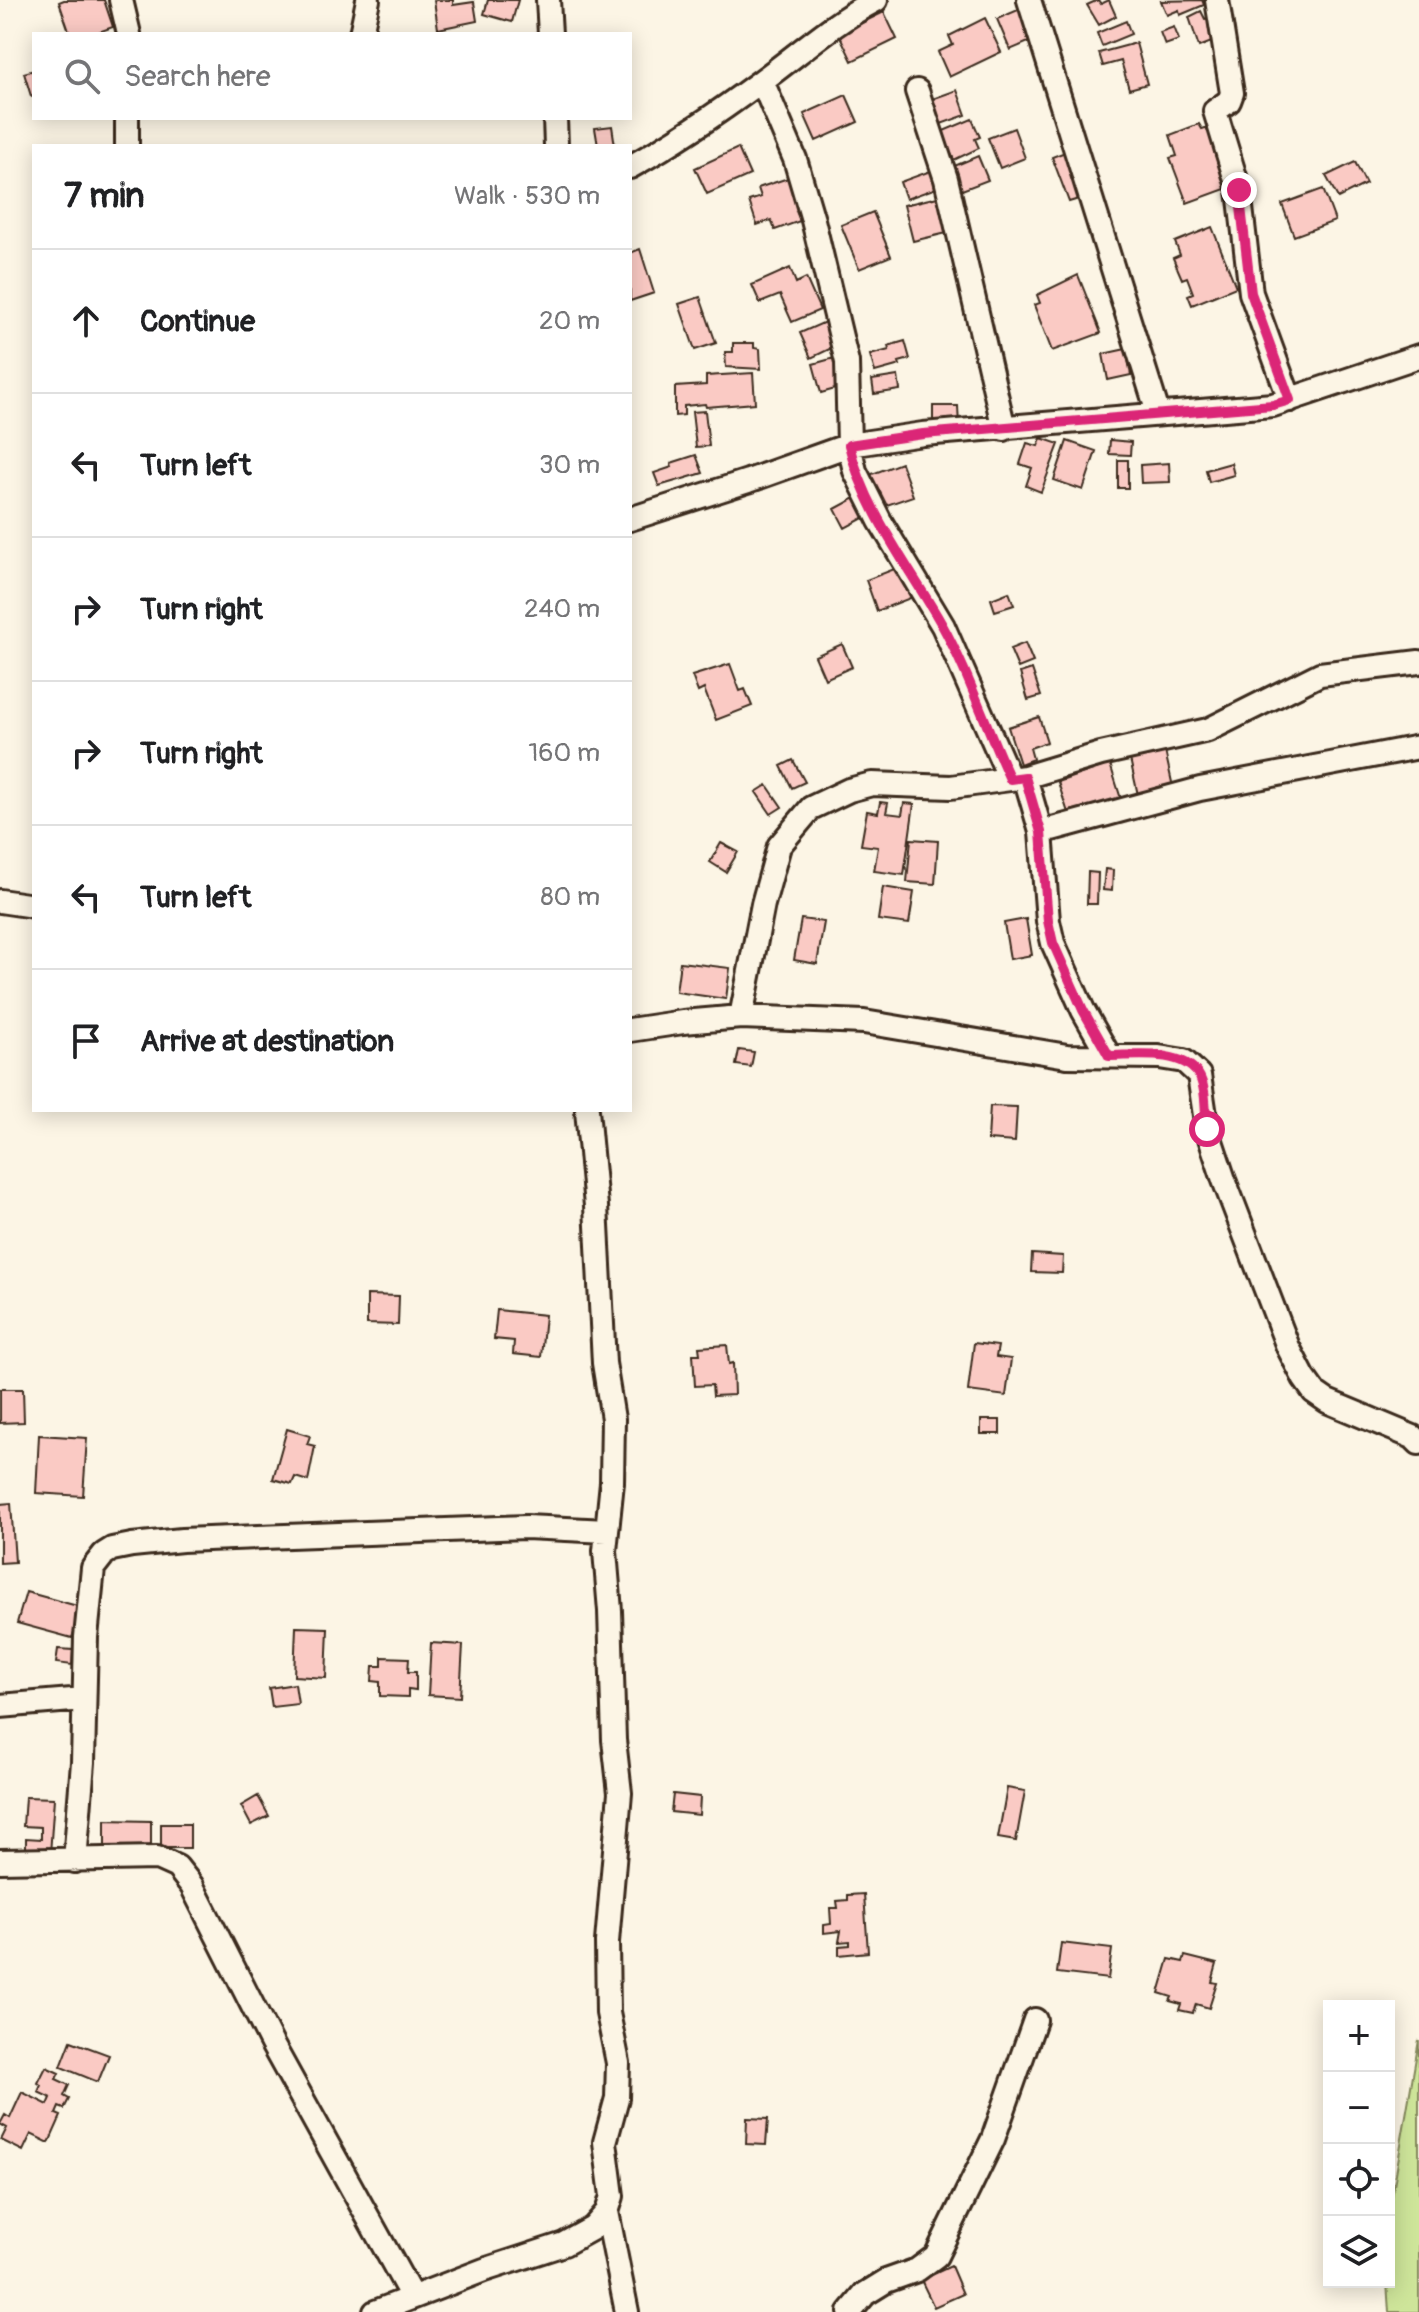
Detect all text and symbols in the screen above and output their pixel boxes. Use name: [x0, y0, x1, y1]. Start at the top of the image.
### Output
search box: [32, 32, 632, 120]
icon: search: [60, 54, 104, 98]
text: Search here: [124, 58, 271, 95]
route end: [1221, 172, 1257, 208]
text: 7 min: [64, 175, 145, 218]
text: Walk · 530 m: [454, 180, 600, 212]
icon: ahead: [64, 299, 108, 343]
text: Continue: [140, 303, 255, 340]
text: 20 m: [539, 305, 600, 337]
icon: left: [64, 443, 108, 487]
text: Turn left: [140, 447, 251, 484]
text: 30 m: [539, 449, 600, 481]
icon: right: [64, 587, 108, 631]
text: Turn right: [140, 591, 263, 628]
text: 240 m: [524, 593, 600, 625]
icon: right: [64, 731, 108, 775]
text: Turn right: [140, 735, 263, 772]
text: 160 m: [528, 737, 600, 769]
icon: left: [64, 875, 108, 919]
text: Turn left: [140, 879, 251, 916]
text: 80 m: [540, 881, 600, 913]
icon: arrive: [64, 1019, 108, 1063]
text: Arrive at destination: [140, 1023, 394, 1060]
route start: [1189, 1111, 1225, 1147]
map controls: [1323, 2000, 1395, 2288]
button: +: [1323, 2000, 1395, 2072]
button: −: [1323, 2072, 1395, 2144]
button: locate: [1323, 2144, 1395, 2216]
button: layers: [1323, 2216, 1395, 2288]

